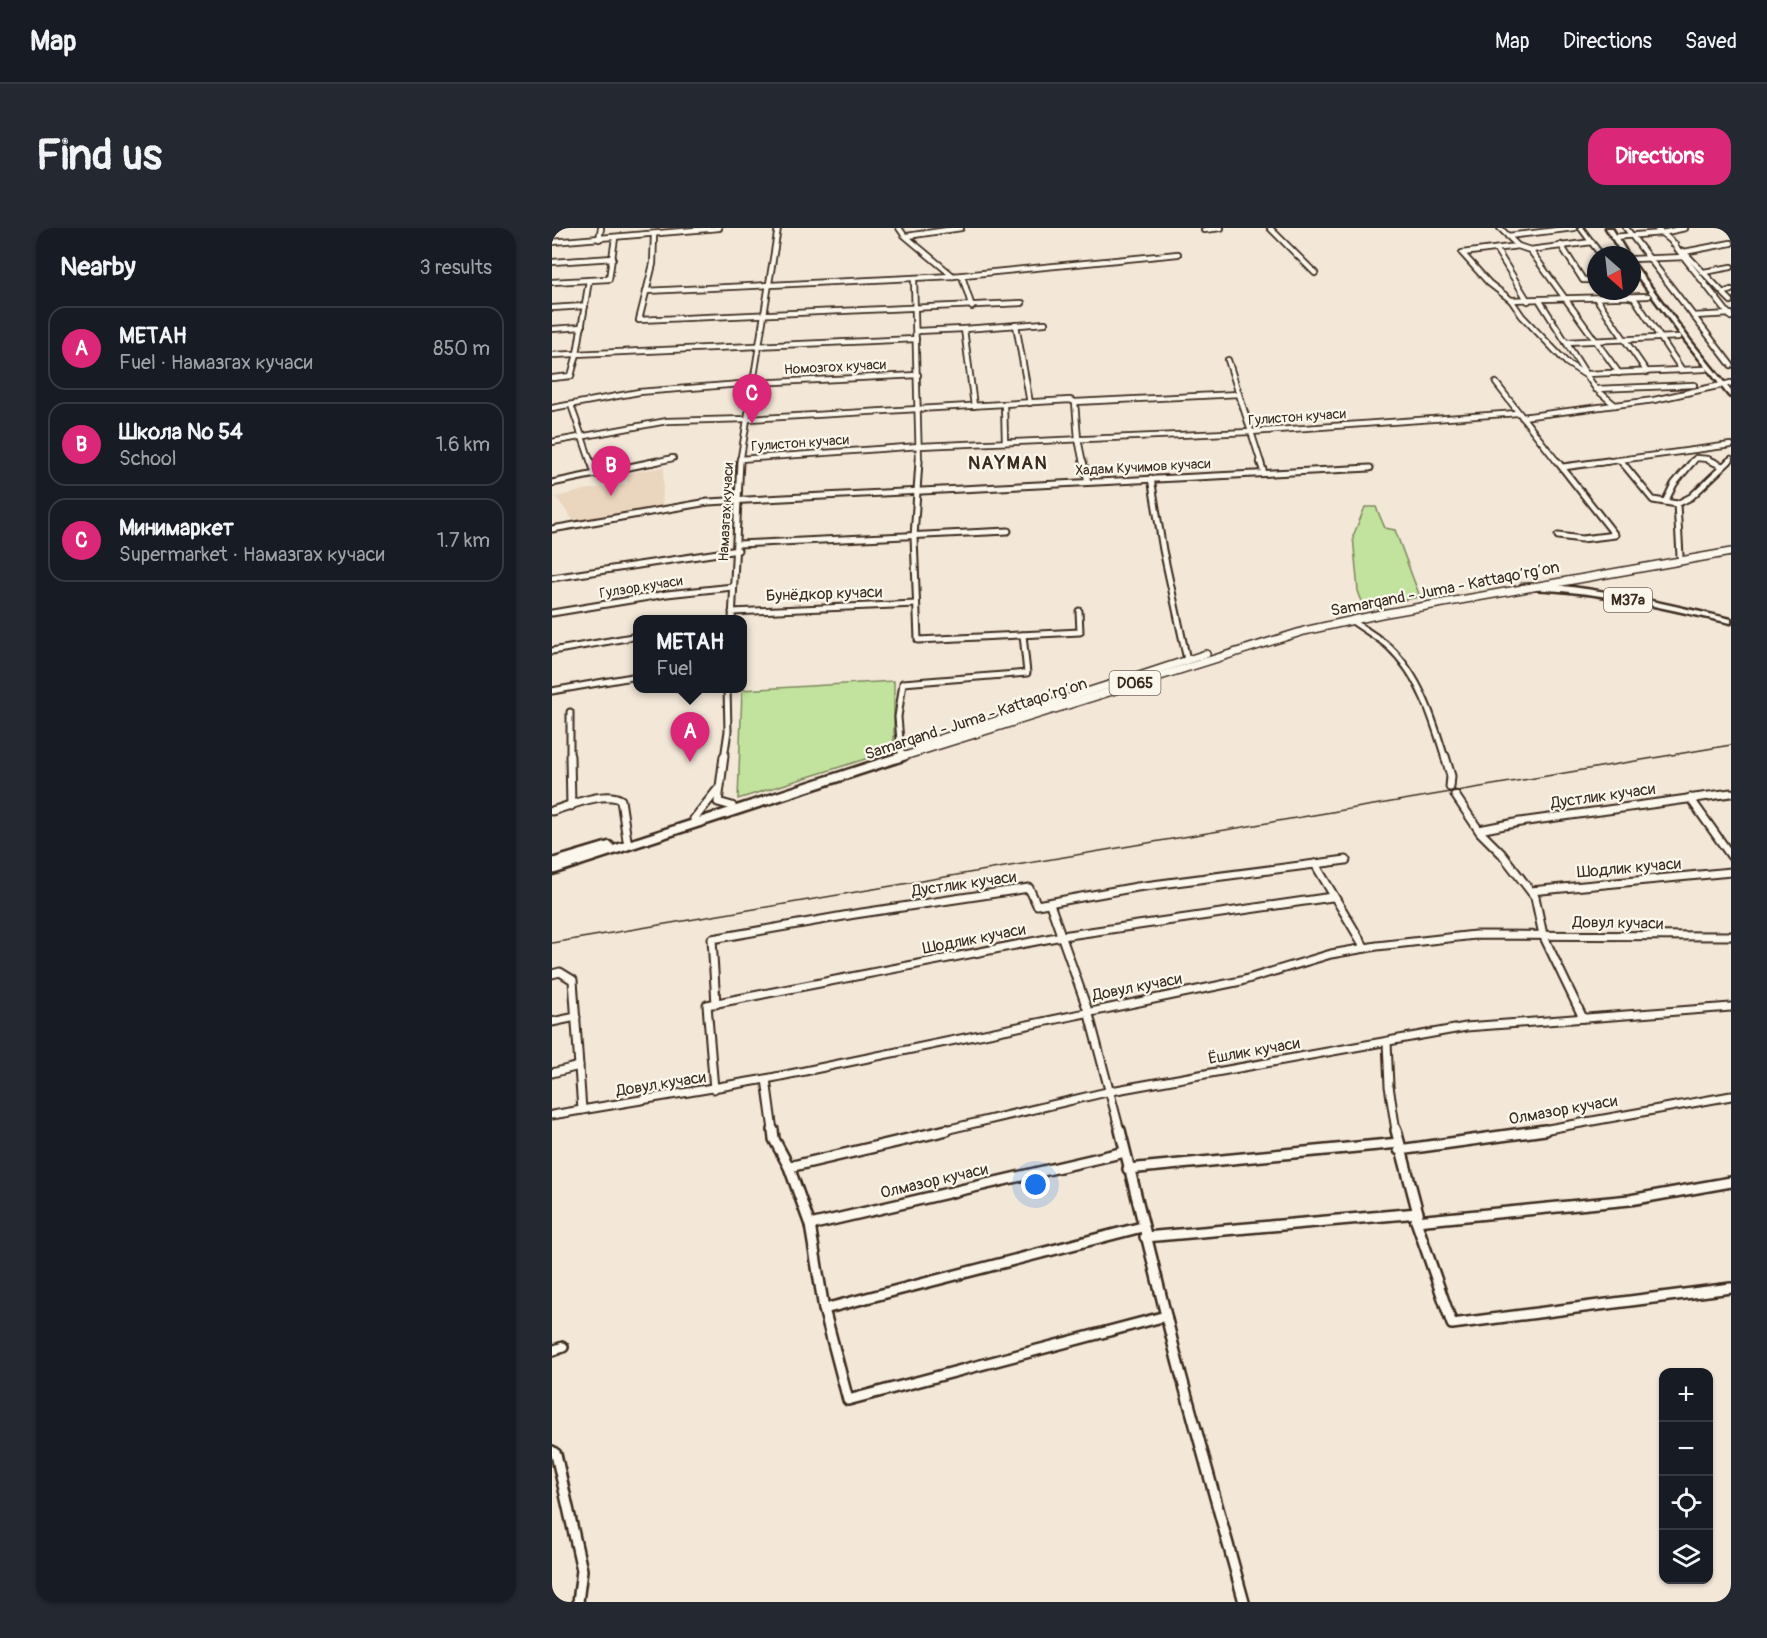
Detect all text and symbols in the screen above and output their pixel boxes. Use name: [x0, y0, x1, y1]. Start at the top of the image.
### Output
text: Map: [30, 24, 76, 59]
text: Map: [1495, 28, 1530, 55]
text: Directions: [1563, 28, 1652, 55]
text: Saved: [1685, 28, 1737, 55]
button: Directions: [1588, 128, 1731, 185]
text: Find us: [36, 130, 162, 182]
north arrow: [1587, 246, 1641, 300]
text: Nearby: [60, 251, 136, 283]
text: 3 results: [420, 255, 492, 280]
text: МЕТАН: [119, 322, 187, 350]
text: A: [75, 336, 88, 361]
text: 850 m: [433, 336, 490, 361]
text: Fuel · Намазгах кучаси: [119, 350, 313, 375]
street label: Номозгох кучаси: [783, 356, 887, 378]
pin: C: [732, 374, 772, 424]
street label: Гулистон кучаси: [1248, 405, 1346, 429]
text: Школа № 54: [119, 418, 243, 446]
street label: Гулистон кучаси: [751, 431, 849, 455]
text: B: [76, 432, 87, 457]
text: 1.6 km: [436, 432, 490, 457]
text: School: [119, 446, 176, 471]
pin: B: [592, 446, 630, 496]
district label: NAYMAN: [968, 452, 1048, 475]
street label: Хадам Кучимов кучаси: [1075, 455, 1211, 479]
street label: Намазгах кучаси: [715, 462, 737, 562]
text: Минимаркет: [119, 514, 234, 542]
text: C: [75, 528, 88, 553]
text: 1.7 km: [437, 528, 490, 553]
text: Supermarket · Намазгах кучаси: [119, 542, 385, 567]
street label: Samarqand - Juma - Kattaqo‘rg‘on: [1329, 557, 1561, 621]
street label: Гулзор кучаси: [598, 572, 684, 602]
street label: Бунёдкор кучаси: [765, 582, 883, 606]
road number: M37a: [1604, 588, 1652, 612]
popup: [633, 615, 747, 693]
text: МЕТАН: [656, 628, 724, 656]
text: Fuel: [656, 656, 693, 681]
road number: D065: [1110, 671, 1160, 695]
street label: Samarqand - Juma - Kattaqo‘rg‘on: [862, 674, 1090, 764]
pin: A: [670, 712, 710, 762]
street label: Дустлик кучаси: [1548, 779, 1657, 813]
street label: Шодлик кучаси: [1576, 853, 1682, 883]
street label: Дустлик кучаси: [909, 867, 1018, 901]
street label: Довул кучаси: [1572, 912, 1663, 934]
street label: Шодлик кучаси: [921, 919, 1027, 959]
street label: Довул кучаси: [1090, 969, 1183, 1006]
street label: Ёшлик кучаси: [1207, 1033, 1301, 1069]
street label: Довул кучаси: [614, 1067, 707, 1101]
street label: Олмазор кучаси: [1507, 1091, 1619, 1129]
street label: Олмазор кучаси: [878, 1159, 990, 1203]
your location: [1021, 1170, 1050, 1199]
map controls: [1659, 1368, 1713, 1584]
button: +: [1659, 1368, 1713, 1422]
button: −: [1659, 1422, 1713, 1476]
button: locate: [1659, 1476, 1713, 1530]
button: layers: [1659, 1530, 1713, 1584]

